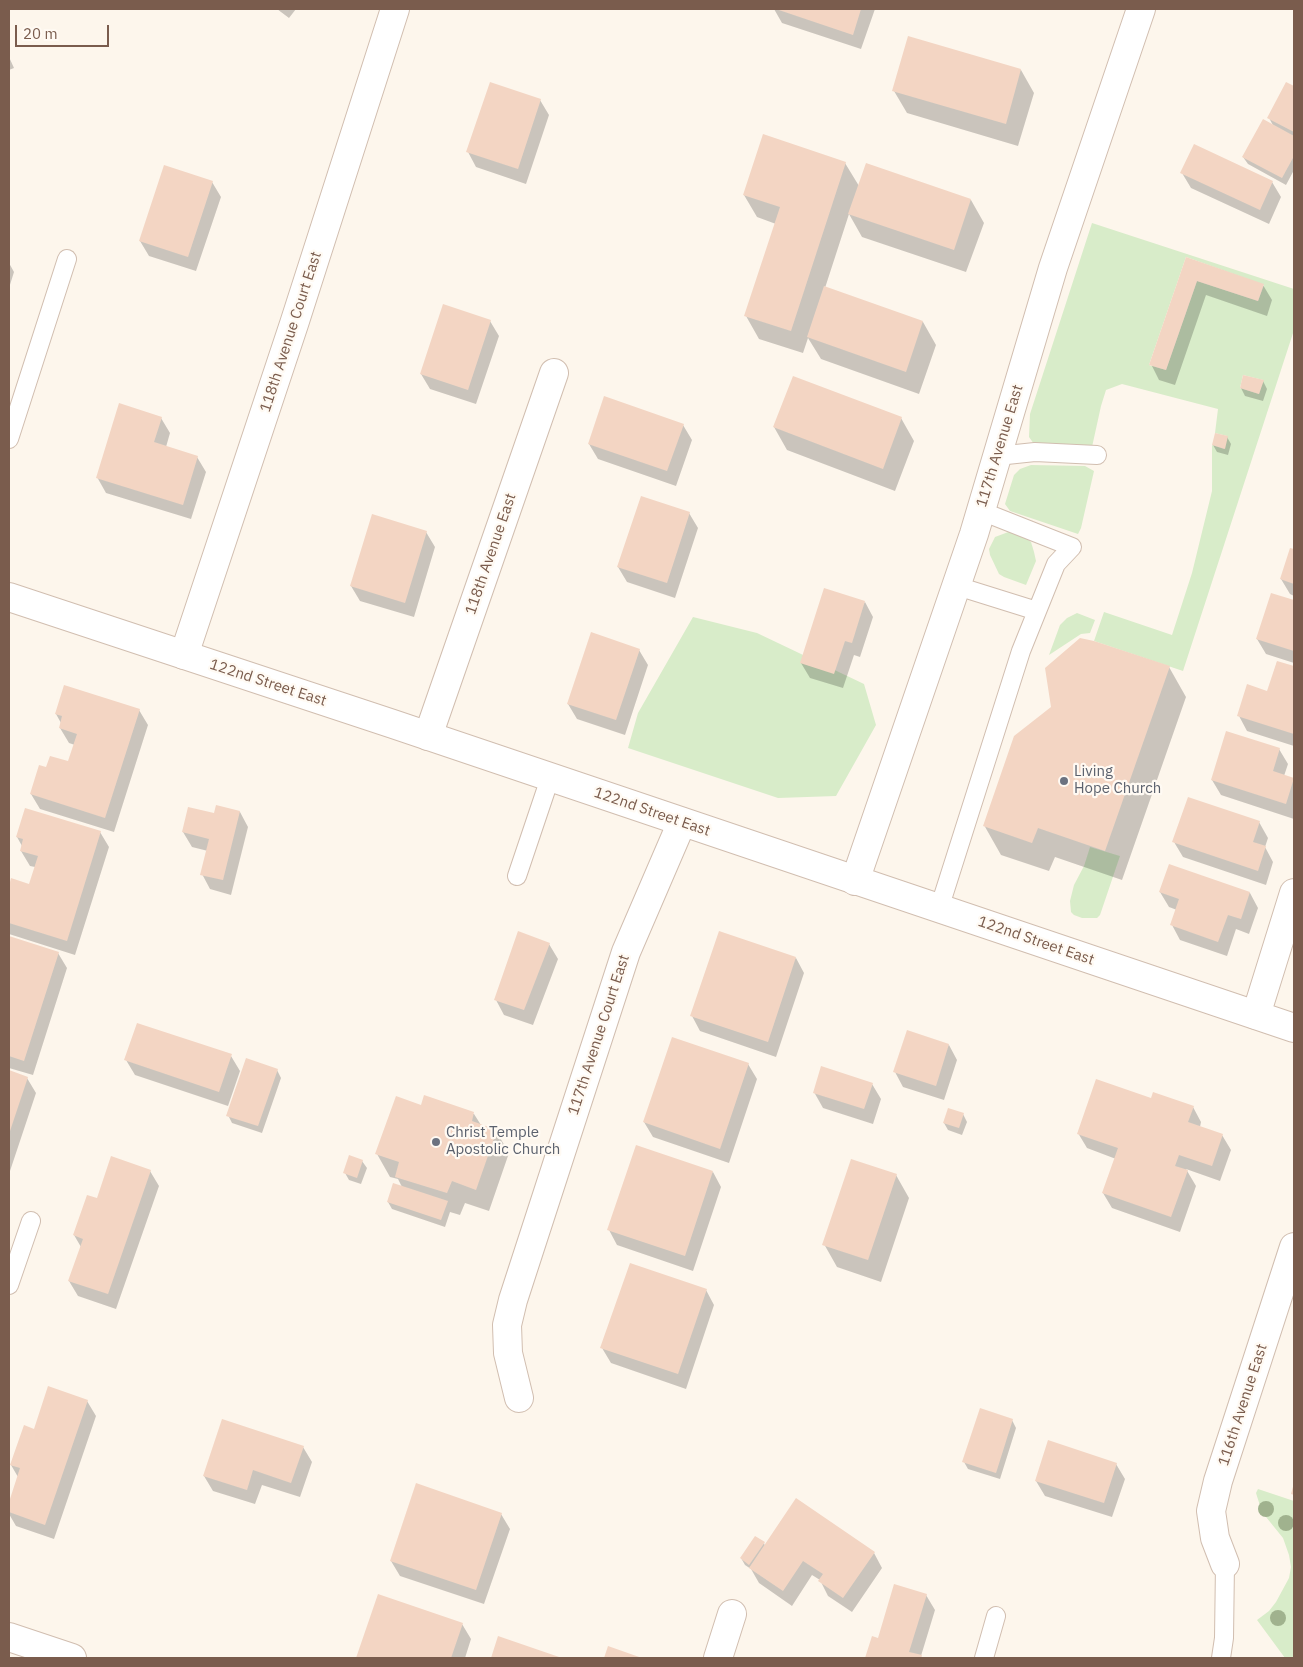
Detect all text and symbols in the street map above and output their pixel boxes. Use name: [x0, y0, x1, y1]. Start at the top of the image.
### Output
scale bar: [18, 15, 111, 47]
text: 20 m: [23, 24, 58, 43]
street label: 118th Avenue Court East: [257, 249, 325, 415]
street label: 117th Avenue East: [973, 383, 1027, 509]
street label: 118th Avenue East: [462, 491, 520, 617]
street label: 122nd Street East: [207, 656, 329, 710]
place label: Living Hope Church: [1074, 763, 1161, 798]
marker: Living Hope Church: [1058, 775, 1070, 787]
street label: 122nd Street East: [592, 784, 712, 840]
street label: 122nd Street East: [976, 913, 1096, 969]
street label: 117th Avenue Court East: [565, 952, 633, 1118]
place label: Christ Temple Apostolic Church: [446, 1124, 560, 1159]
marker: Christ Temple Apostolic Church: [430, 1136, 442, 1148]
street label: 116th Avenue East: [1215, 1342, 1271, 1468]

